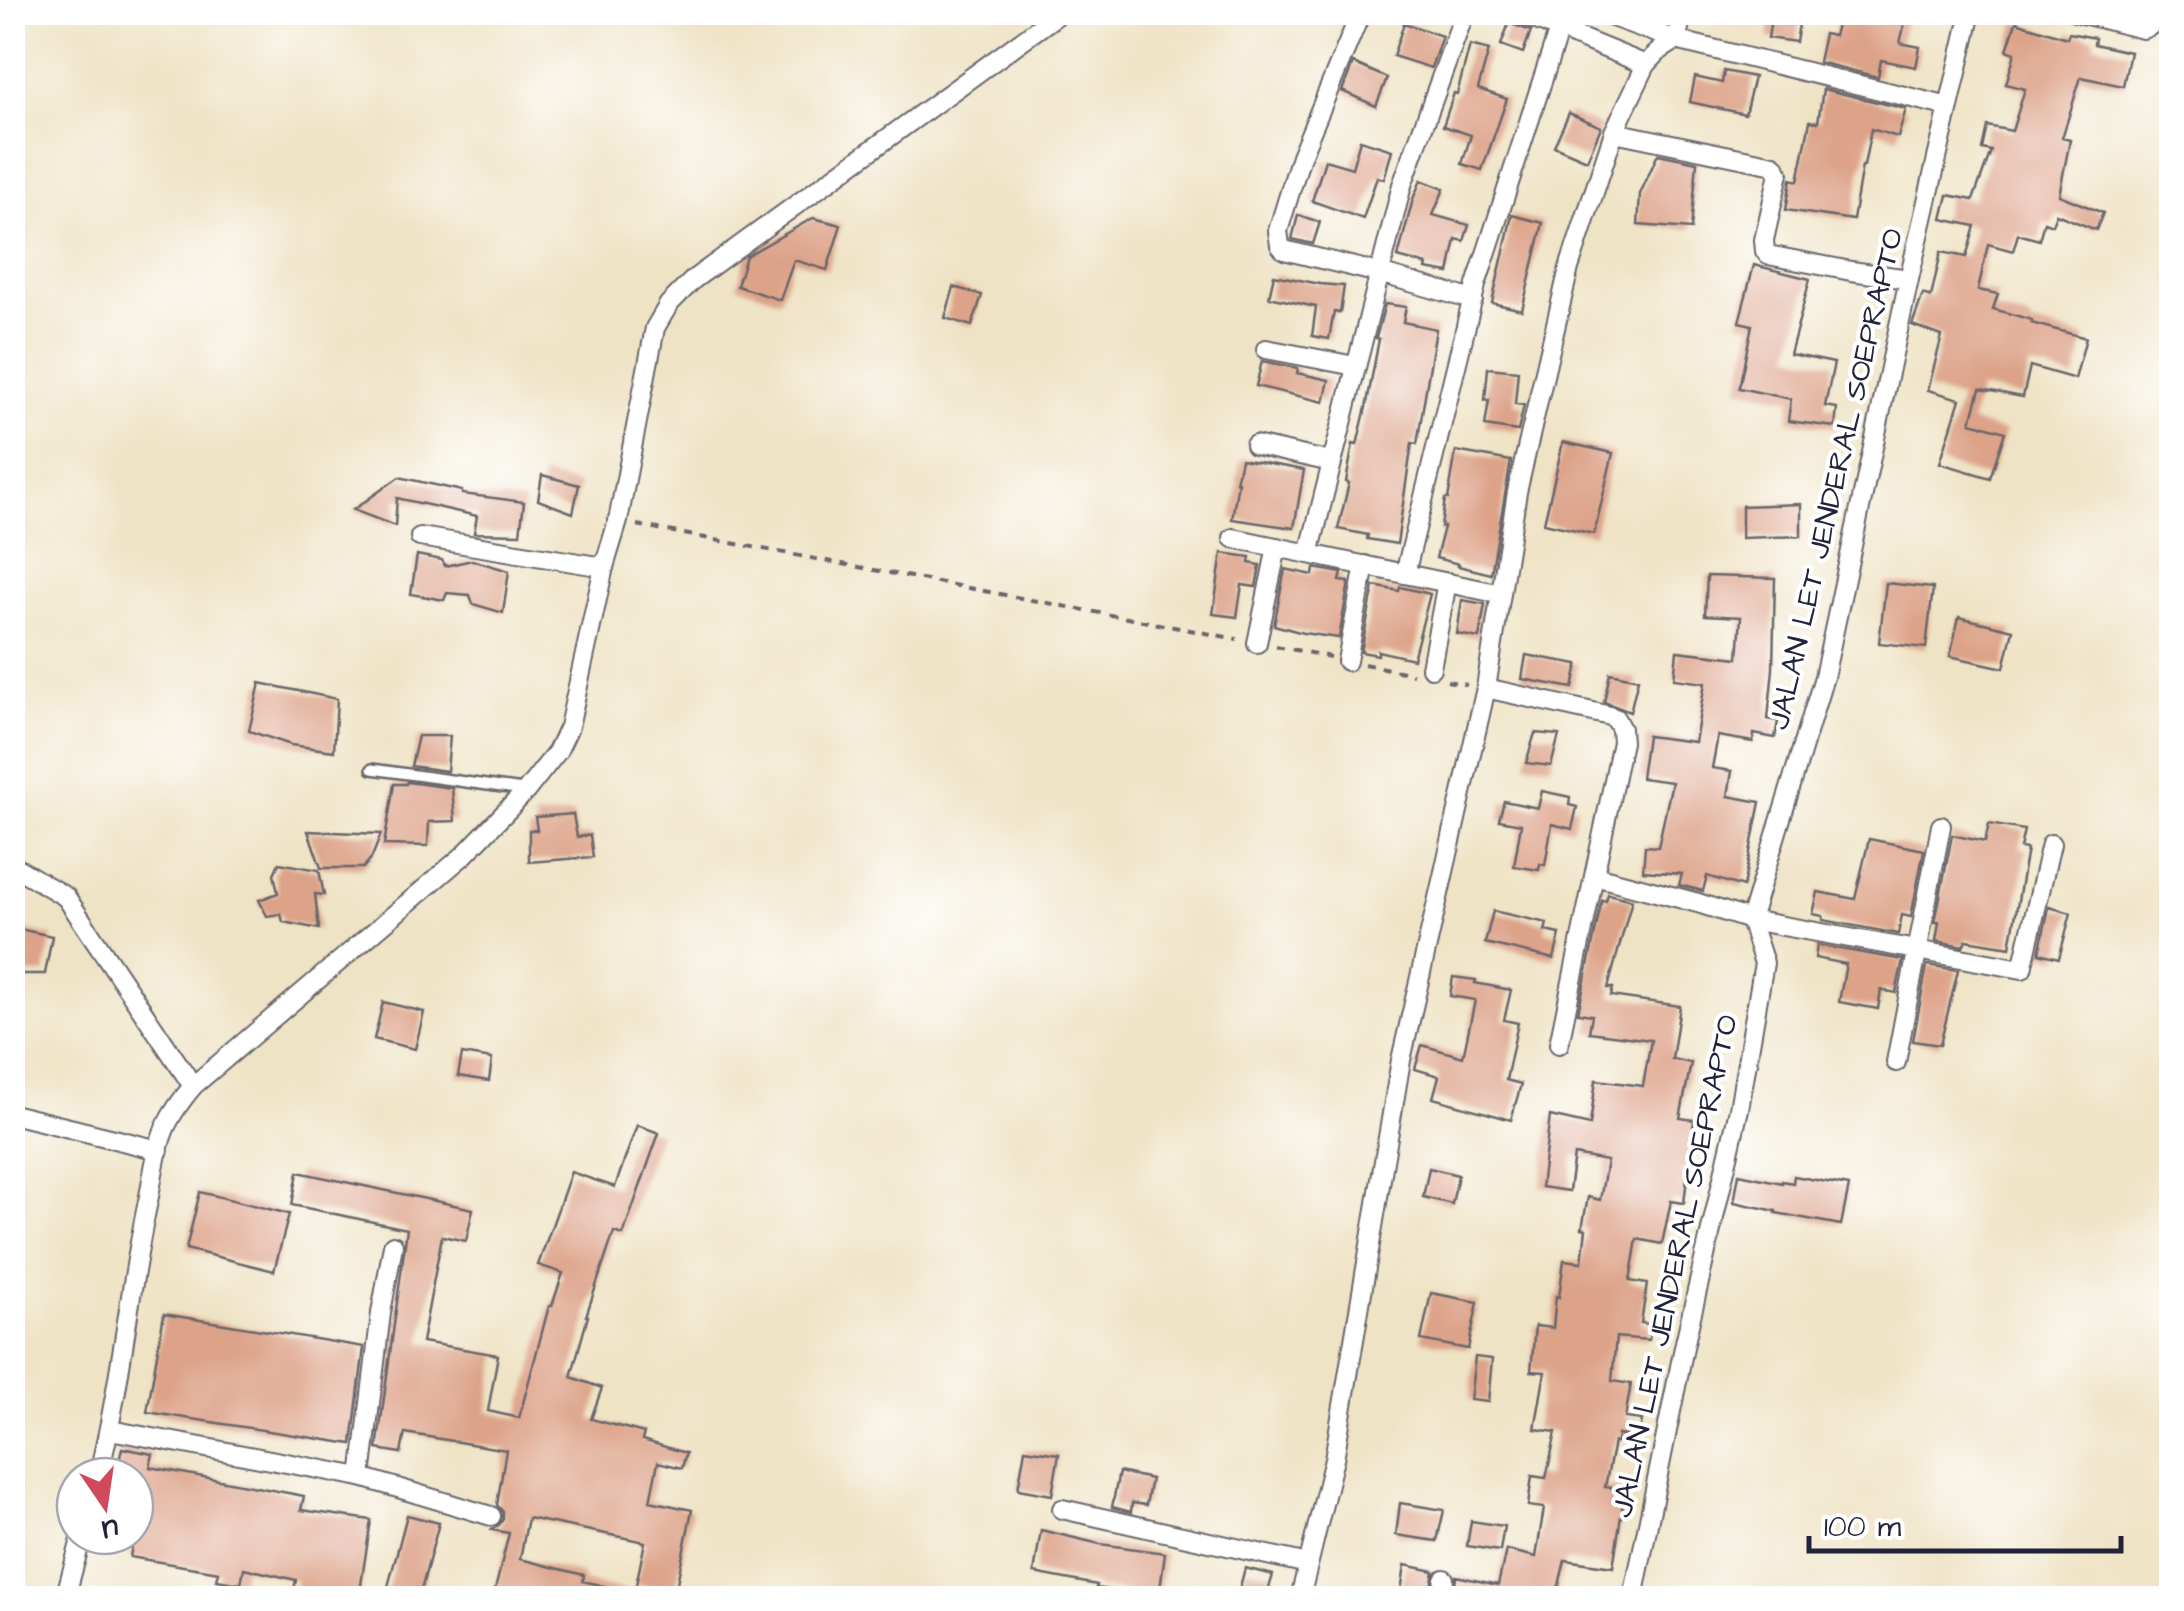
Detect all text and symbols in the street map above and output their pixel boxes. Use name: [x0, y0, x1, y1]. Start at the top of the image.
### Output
street label: JALAN LET JENDERAL SOEPRAPTO: [1758, 224, 1914, 734]
street label: JALAN LET JENDERAL SOEPRAPTO: [1601, 1011, 1749, 1521]
north arrow: [55, 1456, 155, 1556]
scale bar: [1809, 1491, 2122, 1553]
text: 100 m: [1824, 1506, 1902, 1548]
text: U: [98, 1508, 122, 1550]

